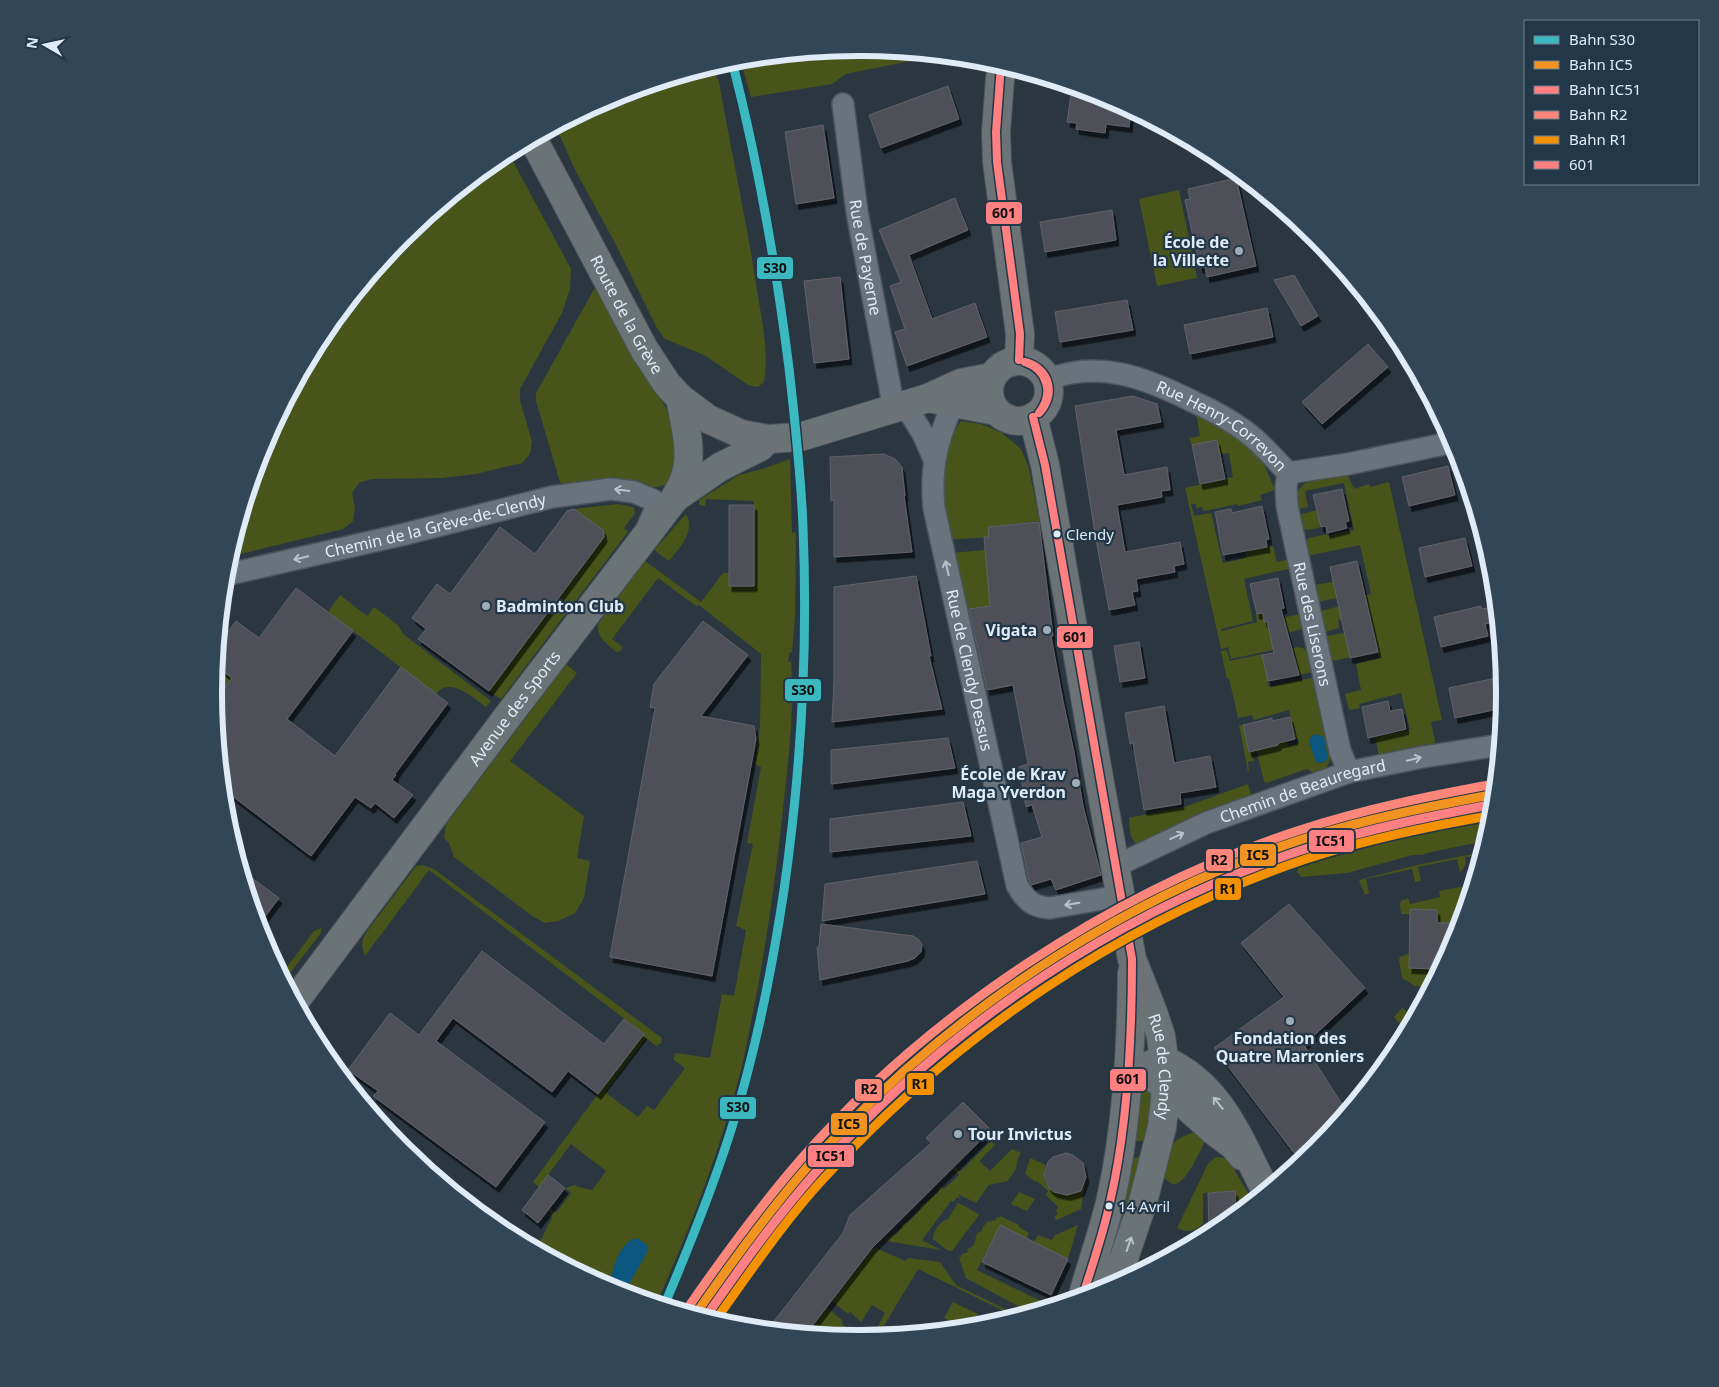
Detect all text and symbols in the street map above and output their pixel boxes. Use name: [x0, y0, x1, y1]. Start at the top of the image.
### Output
north arrow: [20, 20, 70, 70]
legend: [1524, 20, 1699, 185]
text: Bahn S30: [1569, 29, 1635, 49]
text: N: [21, 36, 42, 50]
text: Bahn IC5: [1569, 54, 1633, 74]
text: Bahn IC51: [1569, 79, 1641, 99]
text: Bahn R2: [1569, 104, 1628, 124]
text: Bahn R1: [1569, 129, 1628, 149]
text: 601: [1569, 154, 1595, 174]
street label: Rue de Payerne: [844, 198, 887, 317]
line badge: 601: [985, 201, 1023, 225]
text: 601: [992, 203, 1016, 222]
place label: École de la Villette: [1153, 231, 1229, 271]
marker: École de la Villette: [1233, 245, 1245, 257]
street label: Route de la Grève: [585, 251, 668, 378]
line badge: S30: [756, 256, 794, 280]
text: S30: [763, 258, 787, 277]
street label: Rue Henry-Correvon: [1153, 375, 1292, 476]
one-way arrow: [614, 485, 630, 495]
street label: Chemin de la Grève-de-Clendy: [323, 488, 549, 563]
place label: Clendy: [1066, 524, 1114, 544]
marker: Clendy: [1052, 529, 1062, 539]
one-way arrow: [293, 554, 309, 563]
one-way arrow: [942, 560, 951, 576]
street label: Rue des Liserons: [1288, 560, 1337, 688]
street label: Rue de Clendy Dessus: [941, 587, 998, 753]
place label: Badminton Club: [496, 595, 624, 617]
marker: Badminton Club: [480, 600, 492, 612]
place label: Vigata: [986, 619, 1037, 641]
marker: Vigata: [1041, 624, 1053, 636]
line badge: 601: [1056, 625, 1094, 649]
text: 601: [1063, 627, 1087, 646]
street label: Avenue des Sports: [464, 646, 565, 770]
line badge: S30: [784, 678, 822, 702]
text: S30: [791, 680, 815, 699]
street label: Chemin de Beauregard: [1217, 754, 1388, 828]
one-way arrow: [1406, 754, 1422, 763]
place label: École de Krav Maga Yverdon: [951, 763, 1067, 803]
marker: École de Krav Maga Yverdon: [1070, 777, 1082, 789]
line badge: IC51: [1308, 829, 1355, 853]
one-way arrow: [1169, 831, 1184, 840]
text: IC51: [1316, 831, 1346, 850]
line badge: IC5: [1239, 843, 1277, 867]
text: IC5: [1247, 845, 1269, 864]
line badge: R2: [1205, 848, 1234, 872]
text: R2: [1210, 850, 1228, 869]
line badge: R1: [1214, 877, 1242, 901]
text: R1: [1219, 879, 1237, 898]
one-way arrow: [1064, 899, 1080, 909]
street label: Rue de Clendy: [1143, 1011, 1177, 1122]
marker: Fondation des Quatre Marroniers: [1284, 1015, 1296, 1027]
place label: Fondation des Quatre Marroniers: [1216, 1027, 1364, 1067]
line badge: 601: [1109, 1068, 1147, 1092]
text: 601: [1116, 1069, 1140, 1088]
line badge: R1: [906, 1072, 935, 1096]
text: R1: [911, 1074, 929, 1093]
line badge: R2: [854, 1078, 883, 1102]
text: R2: [860, 1079, 878, 1098]
line badge: S30: [719, 1096, 757, 1120]
text: S30: [726, 1097, 750, 1116]
one-way arrow: [1212, 1097, 1223, 1110]
line badge: IC5: [830, 1112, 868, 1136]
text: IC5: [838, 1114, 860, 1133]
place label: Tour Invictus: [968, 1123, 1072, 1145]
marker: Tour Invictus: [952, 1128, 964, 1140]
line badge: IC51: [807, 1144, 855, 1168]
text: IC51: [816, 1146, 846, 1165]
place label: 14 Avril: [1118, 1196, 1170, 1216]
marker: 14 Avril: [1104, 1201, 1114, 1211]
one-way arrow: [1124, 1237, 1134, 1253]

